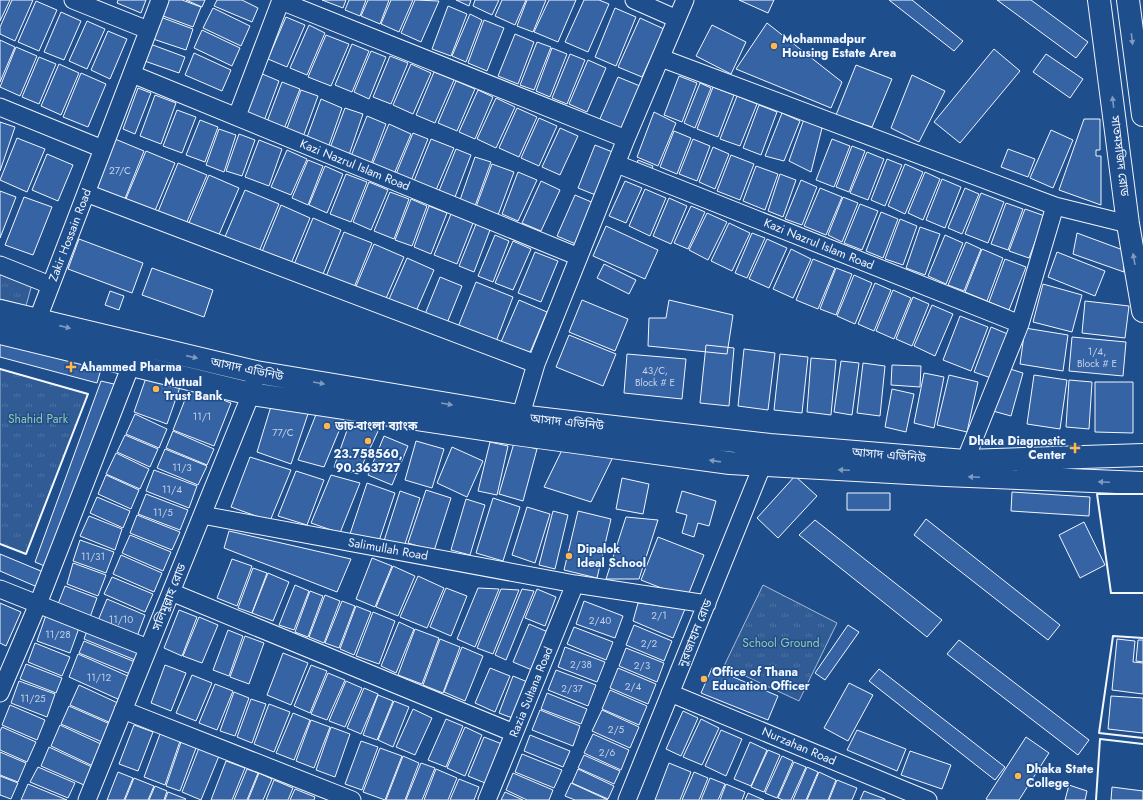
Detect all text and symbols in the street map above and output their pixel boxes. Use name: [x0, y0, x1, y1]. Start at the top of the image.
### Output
place label: Mohammadpur Housing Estate Area: [782, 30, 896, 62]
one-way arrow: [1129, 33, 1136, 45]
marker: Mohammadpur Housing Estate Area: [769, 41, 779, 51]
one-way arrow: [1109, 96, 1116, 108]
street label: সাতমসজিদ রোড: [1106, 114, 1134, 198]
street label: Kazi Nazrul Islam Road: [297, 135, 413, 195]
house number: 27/C: [109, 163, 131, 178]
street label: Zakir Hossain Road: [44, 186, 96, 284]
street label: Kazi Nazrul Islam Road: [761, 214, 877, 274]
one-way arrow: [1131, 252, 1137, 265]
one-way arrow: [59, 325, 71, 331]
house number: 1/4, Block # E: [1077, 344, 1117, 371]
street label: আসাদ এভিনিউ: [208, 352, 286, 386]
one-way arrow: [186, 354, 198, 360]
place label: Ahammed Pharma: [79, 358, 182, 376]
marker: Ahammed Pharma: [65, 361, 77, 373]
house number: 43/C, Block # E: [635, 363, 675, 390]
place label: Mutual Trust Bank: [164, 373, 223, 405]
one-way arrow: [313, 380, 325, 386]
marker: Mutual Trust Bank: [151, 384, 161, 394]
one-way arrow: [441, 401, 453, 407]
house number: 11/1: [193, 409, 211, 424]
street label: আসাদ এভিনিউ: [528, 409, 605, 435]
park label: Shahid Park: [8, 410, 69, 428]
place label: ডাচ-বাংলা ব্যাংক: [334, 417, 418, 435]
marker: ডাচ-বাংলা ব্যাংক: [322, 421, 332, 431]
house number: 77/C: [272, 425, 294, 440]
place label: Dhaka Diagnostic Center: [969, 432, 1066, 464]
marker: 23.758560, 90.363727: [363, 436, 373, 446]
marker: Dhaka Diagnostic Center: [1069, 442, 1081, 454]
street label: আসাদ এভিনিউ: [850, 443, 927, 467]
place label: 23.758560, 90.363727: [333, 445, 403, 477]
one-way arrow: [709, 458, 721, 464]
house number: 11/3: [172, 460, 192, 475]
one-way arrow: [838, 467, 850, 474]
one-way arrow: [968, 473, 980, 480]
one-way arrow: [1098, 478, 1110, 485]
house number: 11/4: [162, 482, 182, 497]
house number: 11/5: [153, 505, 173, 520]
street label: Salimullah Road: [347, 533, 429, 565]
place label: Dipalok Ideal School: [577, 540, 646, 572]
house number: 11/31: [81, 549, 105, 564]
marker: Dipalok Ideal School: [564, 551, 574, 561]
street label: সলিমুল্লাহ রোড: [147, 560, 191, 634]
street label: নুরজাহান রোড: [673, 596, 717, 670]
house number: 2/1: [651, 608, 667, 623]
house number: 11/10: [109, 612, 133, 627]
house number: 2/40: [589, 613, 611, 628]
house number: 11/28: [45, 627, 71, 642]
park label: School Ground: [742, 634, 820, 652]
house number: 2/2: [641, 636, 658, 651]
street label: Razia Sultana Road: [505, 644, 557, 740]
house number: 2/38: [570, 657, 592, 672]
house number: 2/3: [634, 658, 651, 673]
place label: Office of Thana Education Officer: [712, 663, 810, 695]
house number: 11/12: [87, 670, 111, 685]
marker: Office of Thana Education Officer: [699, 674, 709, 684]
house number: 2/4: [625, 679, 642, 694]
house number: 2/37: [561, 681, 583, 696]
house number: 11/25: [20, 691, 46, 706]
house number: 2/5: [608, 722, 625, 737]
street label: Nurzahan Road: [759, 722, 839, 770]
house number: 2/6: [599, 745, 616, 760]
place label: Dhaka State College: [1026, 760, 1094, 792]
marker: Dhaka State College: [1013, 771, 1023, 781]

